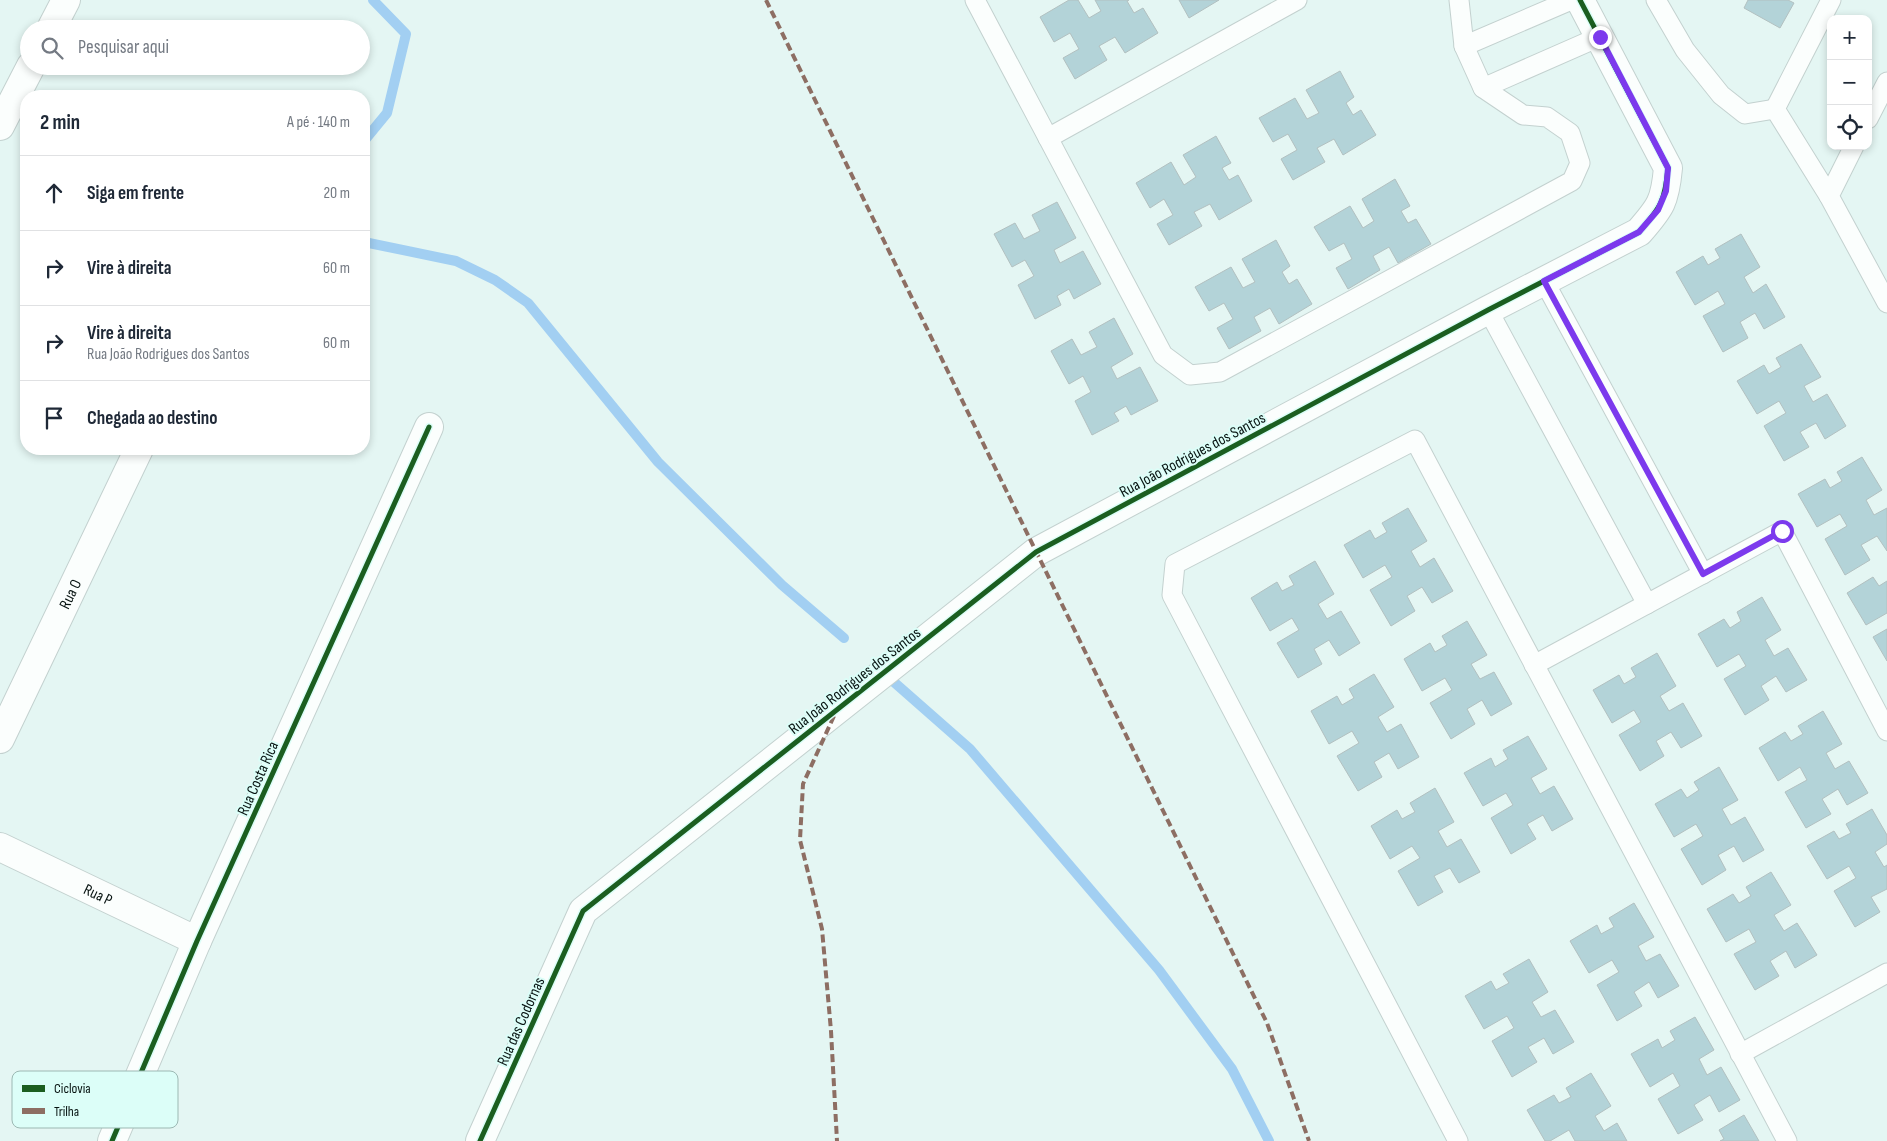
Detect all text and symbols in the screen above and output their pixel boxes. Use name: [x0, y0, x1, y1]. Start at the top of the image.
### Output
map controls: [1827, 15, 1872, 150]
button: +: [1827, 15, 1872, 60]
search box: [20, 20, 370, 75]
route end: [1589, 26, 1612, 49]
icon: search: [38, 34, 66, 62]
text: Pesquisar aqui: [78, 36, 169, 59]
button: −: [1827, 60, 1872, 105]
button: locate: [1827, 105, 1872, 150]
text: 2 min: [40, 110, 80, 135]
text: A pé · 140 m: [287, 113, 350, 132]
icon: ahead: [40, 179, 68, 207]
text: Siga em frente: [87, 182, 184, 205]
text: 20 m: [323, 184, 350, 203]
icon: right: [40, 254, 68, 282]
text: Vire à direita: [87, 257, 171, 280]
text: 60 m: [323, 259, 350, 278]
text: Vire à direita: [87, 322, 171, 345]
icon: right: [40, 329, 68, 357]
text: 60 m: [323, 334, 350, 353]
text: Rua João Rodrigues dos Santos: [87, 345, 250, 364]
icon: arrive: [40, 404, 68, 432]
text: Chegada ao destino: [87, 407, 217, 430]
street label: Rua João Rodrigues dos Santos: [1116, 409, 1269, 502]
route start: [1771, 520, 1794, 543]
street label: Rua O: [56, 576, 86, 612]
street label: Rua João Rodrigues dos Santos: [785, 623, 925, 739]
street label: Rua Costa Rica: [234, 739, 283, 819]
street label: Rua P: [80, 880, 115, 910]
street label: Rua das Codornas: [493, 974, 549, 1069]
legend: [12, 1071, 178, 1128]
text: Ciclovia: [54, 1080, 91, 1097]
text: Trilha: [54, 1103, 79, 1120]

